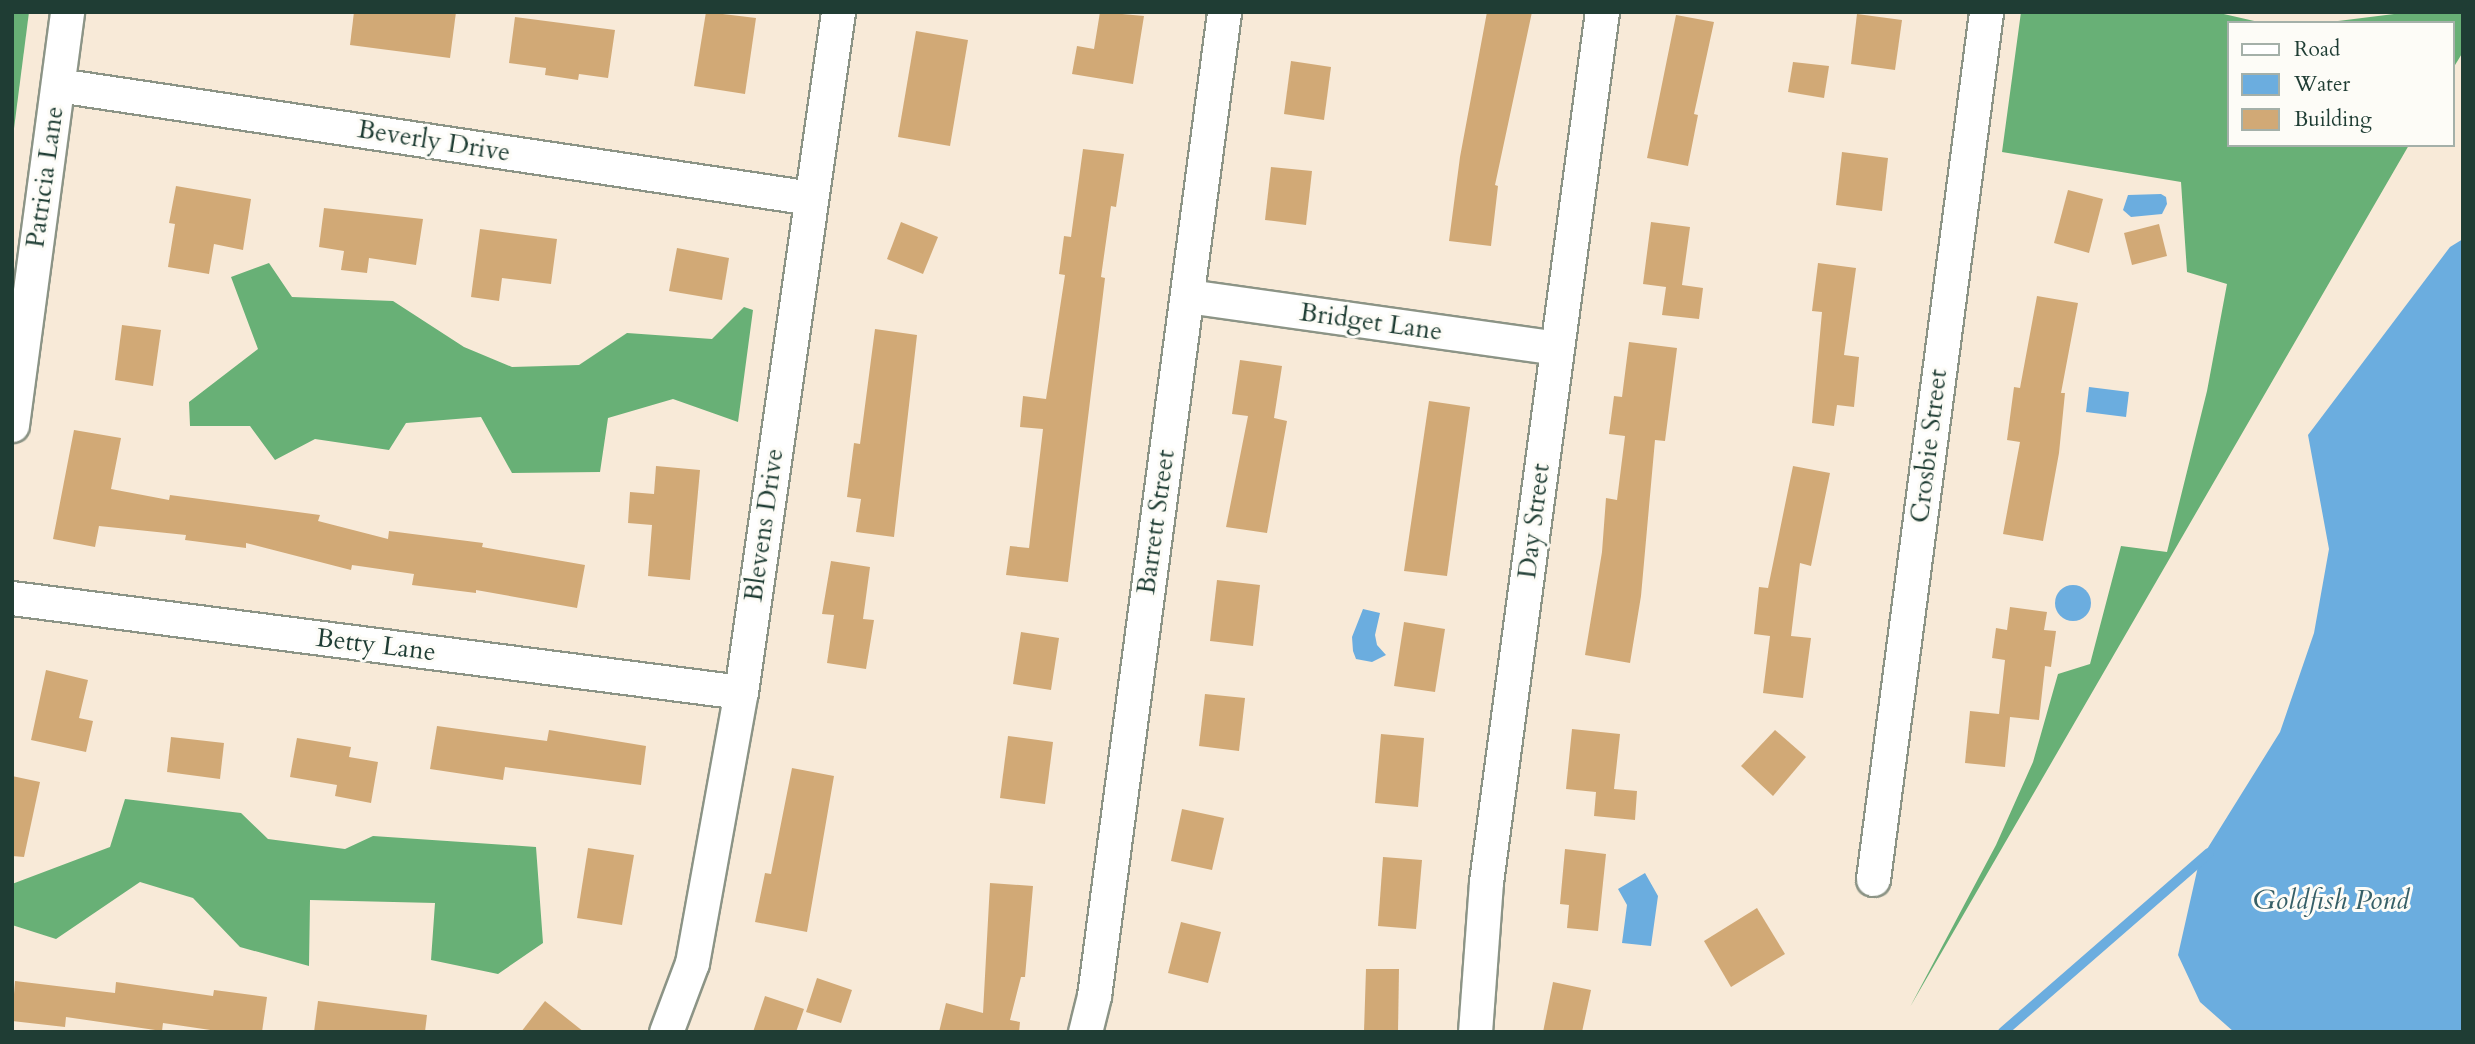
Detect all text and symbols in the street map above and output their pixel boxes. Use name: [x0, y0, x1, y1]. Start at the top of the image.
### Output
legend: [2226, 21, 2454, 147]
text: Road: [2294, 35, 2340, 64]
text: Water: [2294, 70, 2350, 99]
street label: Patricia Lane: [20, 104, 70, 250]
text: Building: [2294, 105, 2372, 134]
street label: Beverly Drive: [355, 114, 513, 168]
street label: Bridget Lane: [1298, 297, 1444, 347]
street label: Crosbie Street: [1904, 367, 1954, 525]
street label: Blevens Drive: [738, 446, 790, 604]
street label: Barrett Street: [1130, 448, 1182, 596]
street label: Day Street: [1511, 462, 1557, 580]
street label: Betty Lane: [314, 622, 438, 668]
water label: Goldfish Pond: [2253, 883, 2409, 917]

